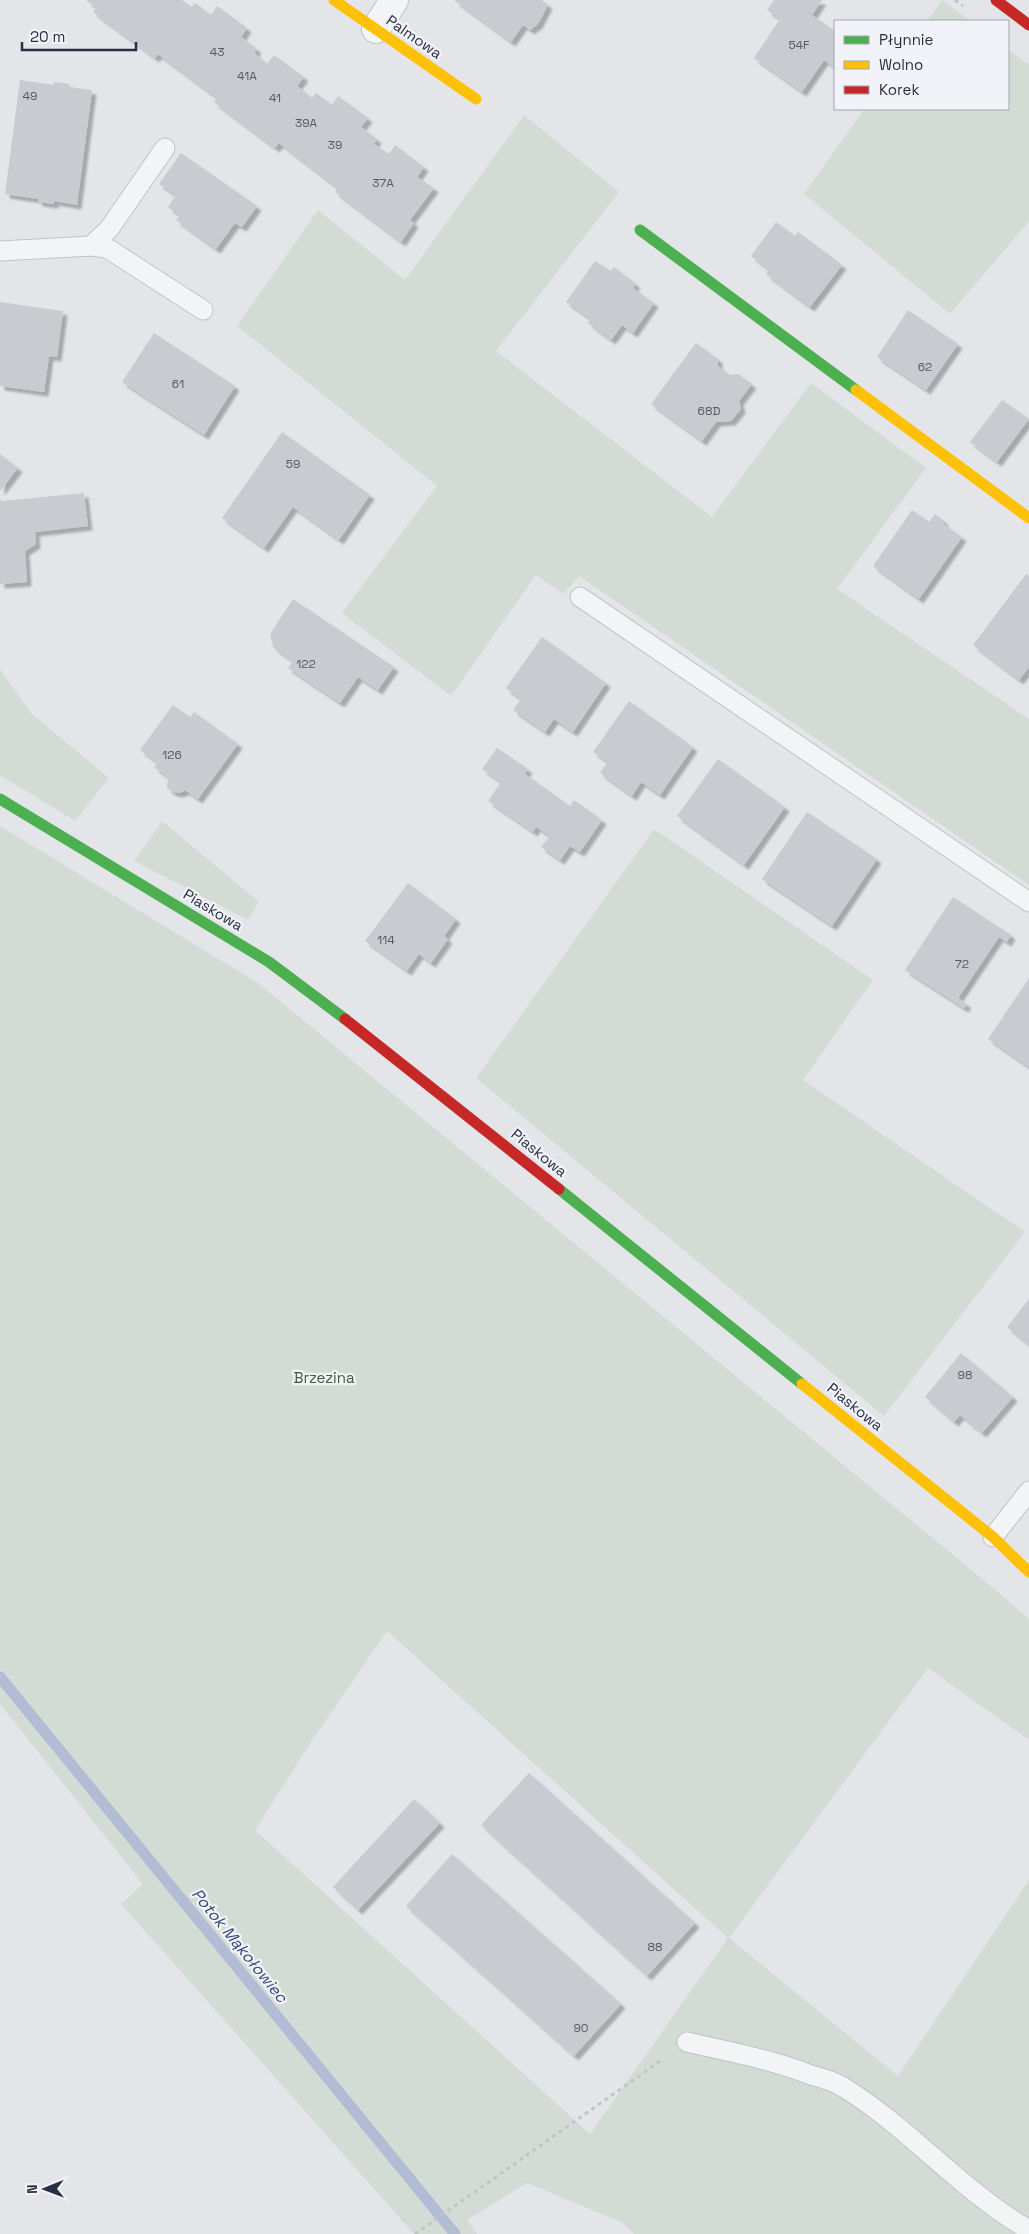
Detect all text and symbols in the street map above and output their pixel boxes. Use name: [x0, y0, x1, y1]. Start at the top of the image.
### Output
street label: Palmowa: [383, 11, 446, 63]
scale bar: [22, 20, 136, 52]
legend: [834, 20, 1009, 110]
text: 20 m: [30, 27, 65, 46]
text: Płynnie: [879, 30, 933, 49]
house number: 54F: [788, 37, 810, 53]
house number: 43: [210, 44, 224, 60]
text: Wolno: [879, 55, 923, 74]
house number: 41A: [237, 68, 257, 84]
text: Korek: [879, 80, 919, 99]
house number: 49: [23, 88, 37, 104]
house number: 41: [269, 90, 281, 106]
house number: 39A: [295, 115, 318, 131]
house number: 39: [328, 137, 342, 153]
house number: 37A: [372, 175, 394, 191]
house number: 62: [918, 359, 932, 375]
house number: 61: [172, 376, 184, 392]
house number: 68D: [698, 403, 720, 419]
house number: 59: [286, 456, 300, 472]
house number: 122: [296, 656, 316, 672]
house number: 126: [162, 747, 182, 763]
street label: Piaskowa: [180, 884, 247, 935]
house number: 114: [377, 932, 395, 948]
house number: 72: [955, 956, 969, 972]
street label: Piaskowa: [508, 1124, 571, 1181]
house number: 98: [958, 1367, 972, 1383]
park label: Brzezina: [293, 1368, 355, 1387]
street label: Piaskowa: [824, 1378, 887, 1435]
water label: Potok Mąkołowiec: [187, 1884, 293, 2008]
house number: 88: [648, 1939, 662, 1955]
house number: 90: [573, 2020, 589, 2036]
north arrow: [20, 2164, 70, 2214]
text: N: [23, 2184, 41, 2194]

